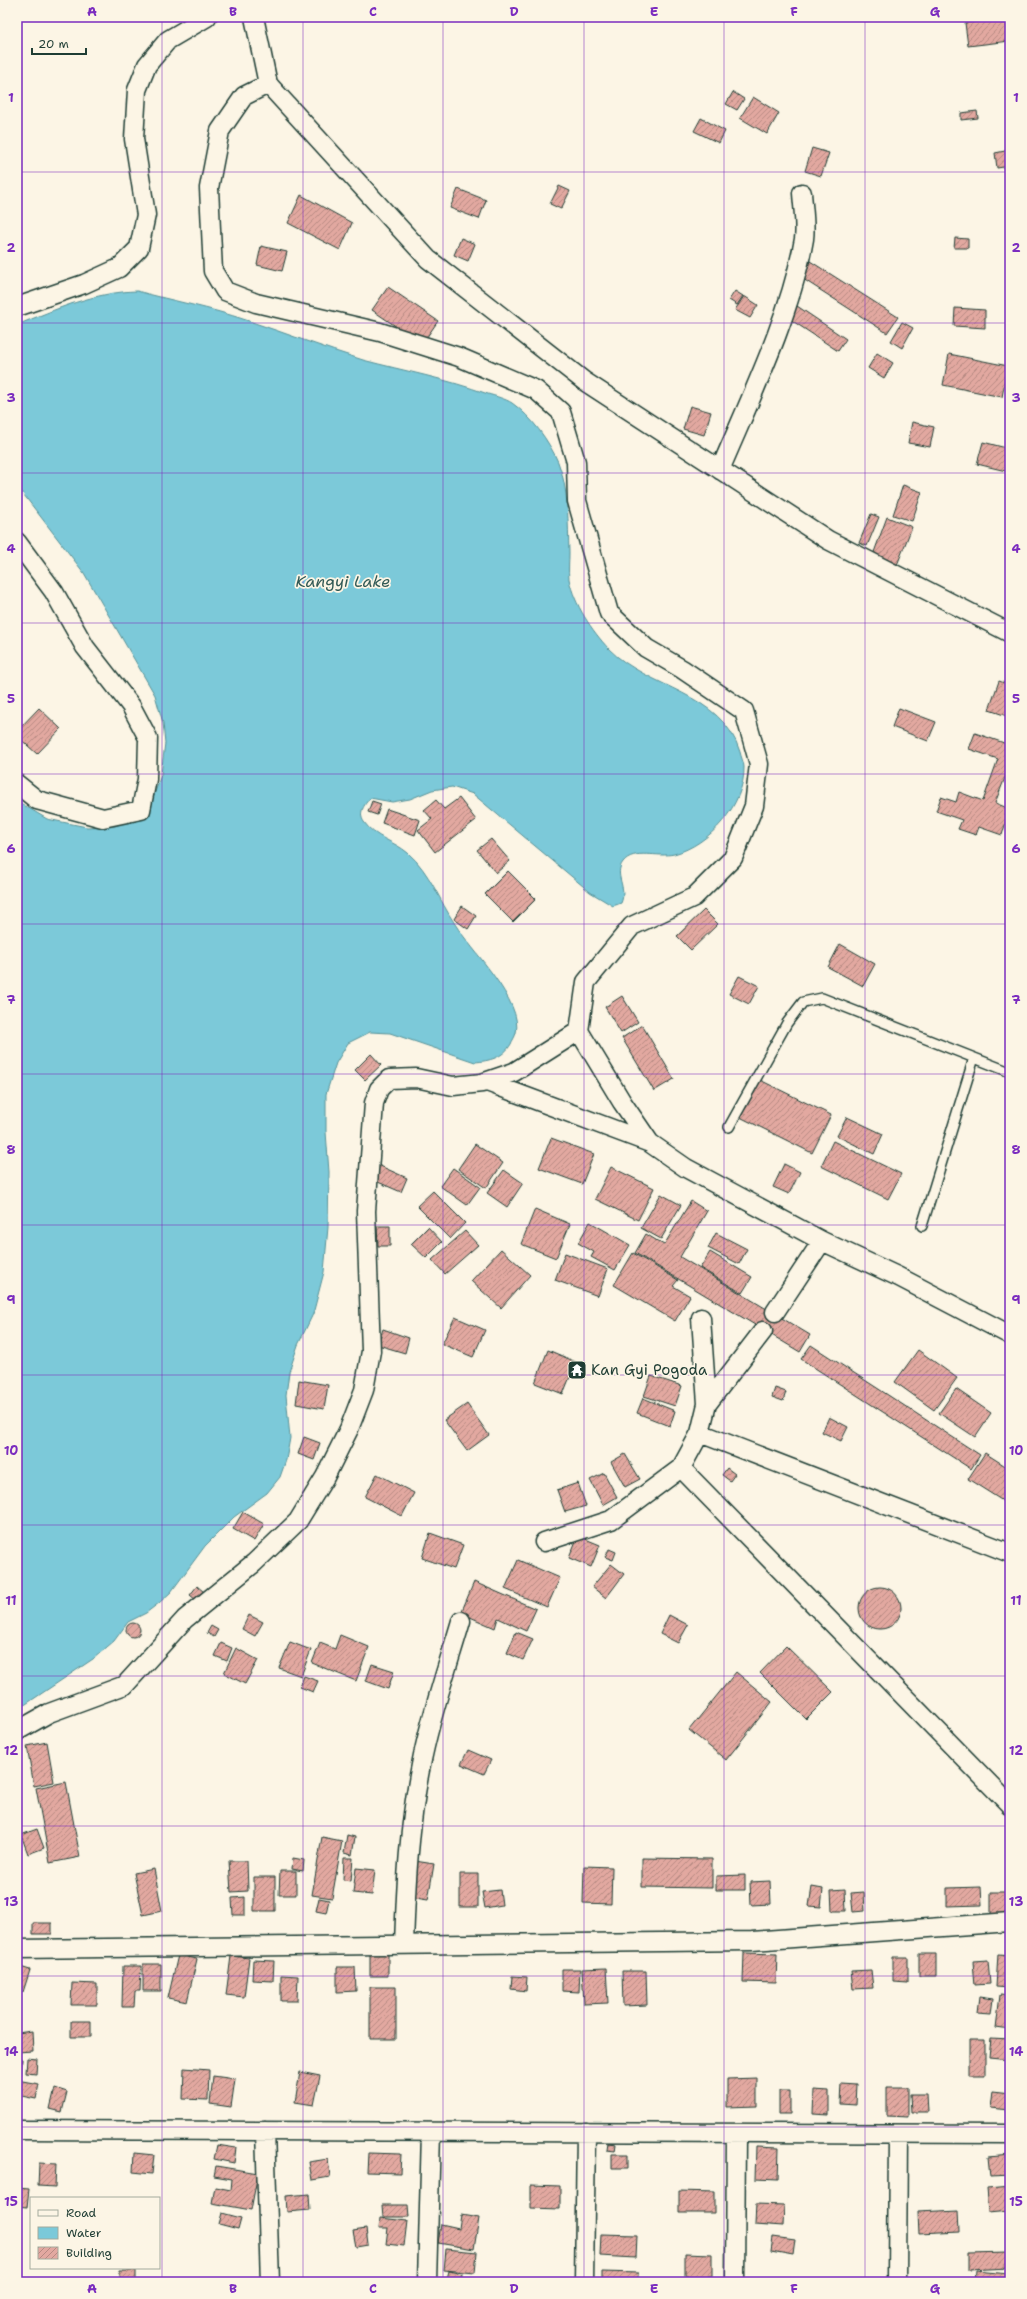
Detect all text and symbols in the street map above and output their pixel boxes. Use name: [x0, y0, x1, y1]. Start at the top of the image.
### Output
text: A: [87, 3, 97, 20]
text: B: [229, 3, 237, 20]
text: C: [369, 3, 377, 20]
text: D: [509, 3, 519, 20]
text: E: [650, 3, 659, 20]
text: F: [790, 3, 798, 20]
text: G: [930, 3, 941, 20]
scale bar: [32, 30, 86, 56]
text: 20 m: [38, 36, 69, 52]
text: 1: [8, 89, 14, 106]
text: 1: [1013, 89, 1019, 106]
text: 2: [6, 239, 16, 256]
text: 2: [1011, 239, 1021, 256]
text: 3: [6, 389, 16, 406]
text: 3: [1011, 389, 1021, 406]
text: 4: [6, 540, 16, 557]
text: 4: [1011, 540, 1021, 557]
water label: Kangyi Lake: [296, 571, 390, 592]
text: 5: [7, 690, 15, 707]
text: 5: [1012, 690, 1020, 707]
text: 6: [6, 840, 16, 857]
text: 6: [1011, 840, 1021, 857]
text: 7: [6, 991, 16, 1008]
text: 7: [1011, 991, 1021, 1008]
text: 8: [6, 1141, 16, 1158]
text: 8: [1011, 1141, 1021, 1158]
text: 9: [6, 1291, 16, 1308]
text: 9: [1011, 1291, 1021, 1308]
temple icon: Kan Gyi Pogoda: [566, 1359, 588, 1381]
place label: Kan Gyi Pogoda: [591, 1360, 708, 1380]
text: 10: [4, 1442, 18, 1459]
text: 10: [1009, 1442, 1023, 1459]
text: 11: [5, 1592, 17, 1609]
text: 11: [1010, 1592, 1022, 1609]
text: 12: [4, 1742, 18, 1759]
text: 12: [1009, 1742, 1023, 1759]
text: 13: [4, 1893, 18, 1910]
text: 13: [1009, 1893, 1023, 1910]
text: 14: [4, 2043, 18, 2060]
text: 14: [1009, 2043, 1023, 2060]
text: 15: [4, 2193, 18, 2210]
text: 15: [1009, 2193, 1023, 2210]
legend: [30, 2197, 160, 2269]
text: Road: [66, 2205, 97, 2221]
text: Water: [66, 2225, 102, 2241]
text: Building: [66, 2245, 112, 2261]
text: A: [87, 2280, 97, 2297]
text: B: [229, 2280, 237, 2297]
text: C: [369, 2280, 377, 2297]
text: D: [509, 2280, 519, 2297]
text: E: [650, 2280, 659, 2297]
text: F: [790, 2280, 798, 2297]
text: G: [930, 2280, 941, 2297]

